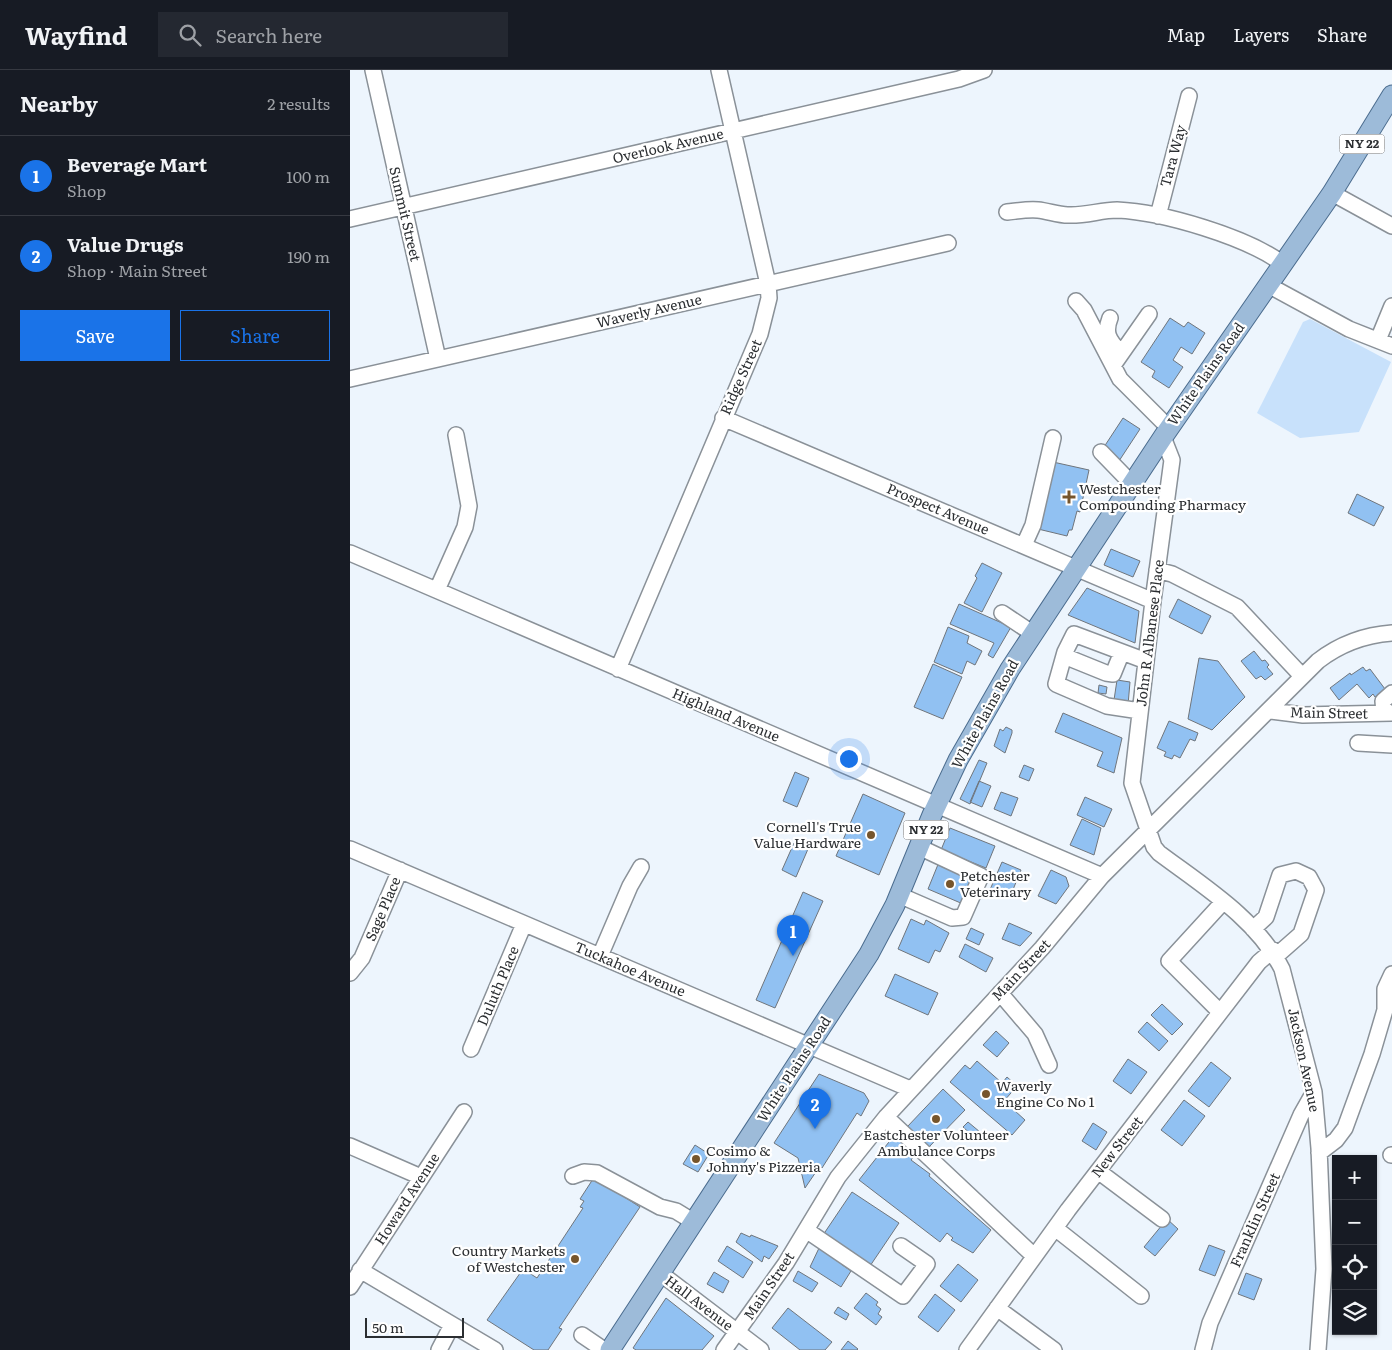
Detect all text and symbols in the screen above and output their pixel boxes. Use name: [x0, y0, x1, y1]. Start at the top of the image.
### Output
search box: [158, 12, 508, 57]
text: Wayfind: [25, 17, 128, 52]
icon: search: [176, 21, 204, 49]
text: Search here: [216, 21, 322, 49]
text: Map: [1167, 21, 1205, 48]
text: Layers: [1233, 21, 1289, 48]
text: Share: [1317, 21, 1367, 48]
text: Nearby: [20, 87, 98, 118]
text: 2 results: [267, 91, 330, 115]
street label: Tara Way: [1154, 122, 1190, 189]
street label: Overlook Avenue: [610, 123, 725, 167]
road number: NY 22: [1340, 134, 1384, 154]
text: Beverage Mart: [67, 150, 207, 178]
text: 1: [33, 164, 39, 188]
text: 100 m: [286, 164, 330, 188]
street label: Summit Street: [385, 164, 427, 264]
text: Shop: [67, 178, 106, 202]
text: Value Drugs: [67, 230, 184, 258]
text: 2: [32, 244, 40, 268]
text: 190 m: [287, 244, 330, 268]
text: Shop · Main Street: [67, 258, 207, 282]
street label: Waverly Avenue: [594, 288, 704, 332]
button: Save: [20, 310, 170, 361]
button: Share: [180, 310, 330, 361]
street label: White Plains Road: [1162, 317, 1249, 429]
street label: Ridge Street: [714, 335, 766, 418]
street label: Prospect Avenue: [884, 477, 993, 539]
place label: Westchester Compounding Pharmacy: [1079, 478, 1247, 514]
marker: Westchester Compounding Pharmacy: [1063, 491, 1075, 503]
street label: John R Albanese Place: [1130, 558, 1168, 707]
street label: White Plains Road: [946, 655, 1023, 772]
street label: Highland Avenue: [669, 682, 783, 746]
street label: Main Street: [1290, 701, 1369, 723]
your location: [836, 746, 862, 772]
place label: Cornell's True Value Hardware: [754, 816, 861, 852]
road number: NY 22: [904, 820, 948, 840]
marker: Cornell's True Value Hardware: [865, 829, 877, 841]
place label: Petchester Veterinary: [960, 865, 1032, 901]
street label: Sage Place: [360, 873, 405, 944]
marker: Petchester Veterinary: [944, 878, 956, 890]
pin: 1: [777, 915, 809, 956]
street label: Main Street: [986, 934, 1054, 1005]
street label: Tuckahoe Avenue: [572, 936, 689, 1000]
street label: Duluth Place: [471, 943, 523, 1029]
street label: Jackson Avenue: [1284, 1006, 1326, 1114]
street label: White Plains Road: [752, 1011, 835, 1125]
place label: Waverly Engine Co No 1: [996, 1075, 1095, 1111]
pin: 2: [799, 1088, 831, 1129]
marker: Waverly Engine Co No 1: [980, 1088, 992, 1100]
street label: New Street: [1086, 1111, 1147, 1181]
marker: Eastchester Volunteer Ambulance Corps: [930, 1113, 942, 1125]
place label: Eastchester Volunteer Ambulance Corps: [863, 1124, 1009, 1160]
place label: Cosimo & Johnny's Pizzeria: [706, 1140, 821, 1176]
street label: Howard Avenue: [369, 1149, 443, 1248]
marker: Cosimo & Johnny's Pizzeria: [690, 1153, 702, 1165]
map controls: [1332, 1155, 1377, 1335]
button: +: [1332, 1155, 1377, 1200]
street label: Franklin Street: [1224, 1169, 1284, 1270]
button: −: [1332, 1200, 1377, 1245]
place label: Country Markets of Westchester: [452, 1240, 565, 1276]
button: locate: [1332, 1245, 1377, 1290]
street label: Main Street: [738, 1247, 798, 1323]
marker: Country Markets of Westchester: [569, 1253, 581, 1265]
street label: Hall Avenue: [661, 1270, 738, 1334]
button: layers: [1332, 1290, 1377, 1335]
scale bar: [365, 1315, 464, 1338]
text: 50 m: [372, 1317, 404, 1337]

